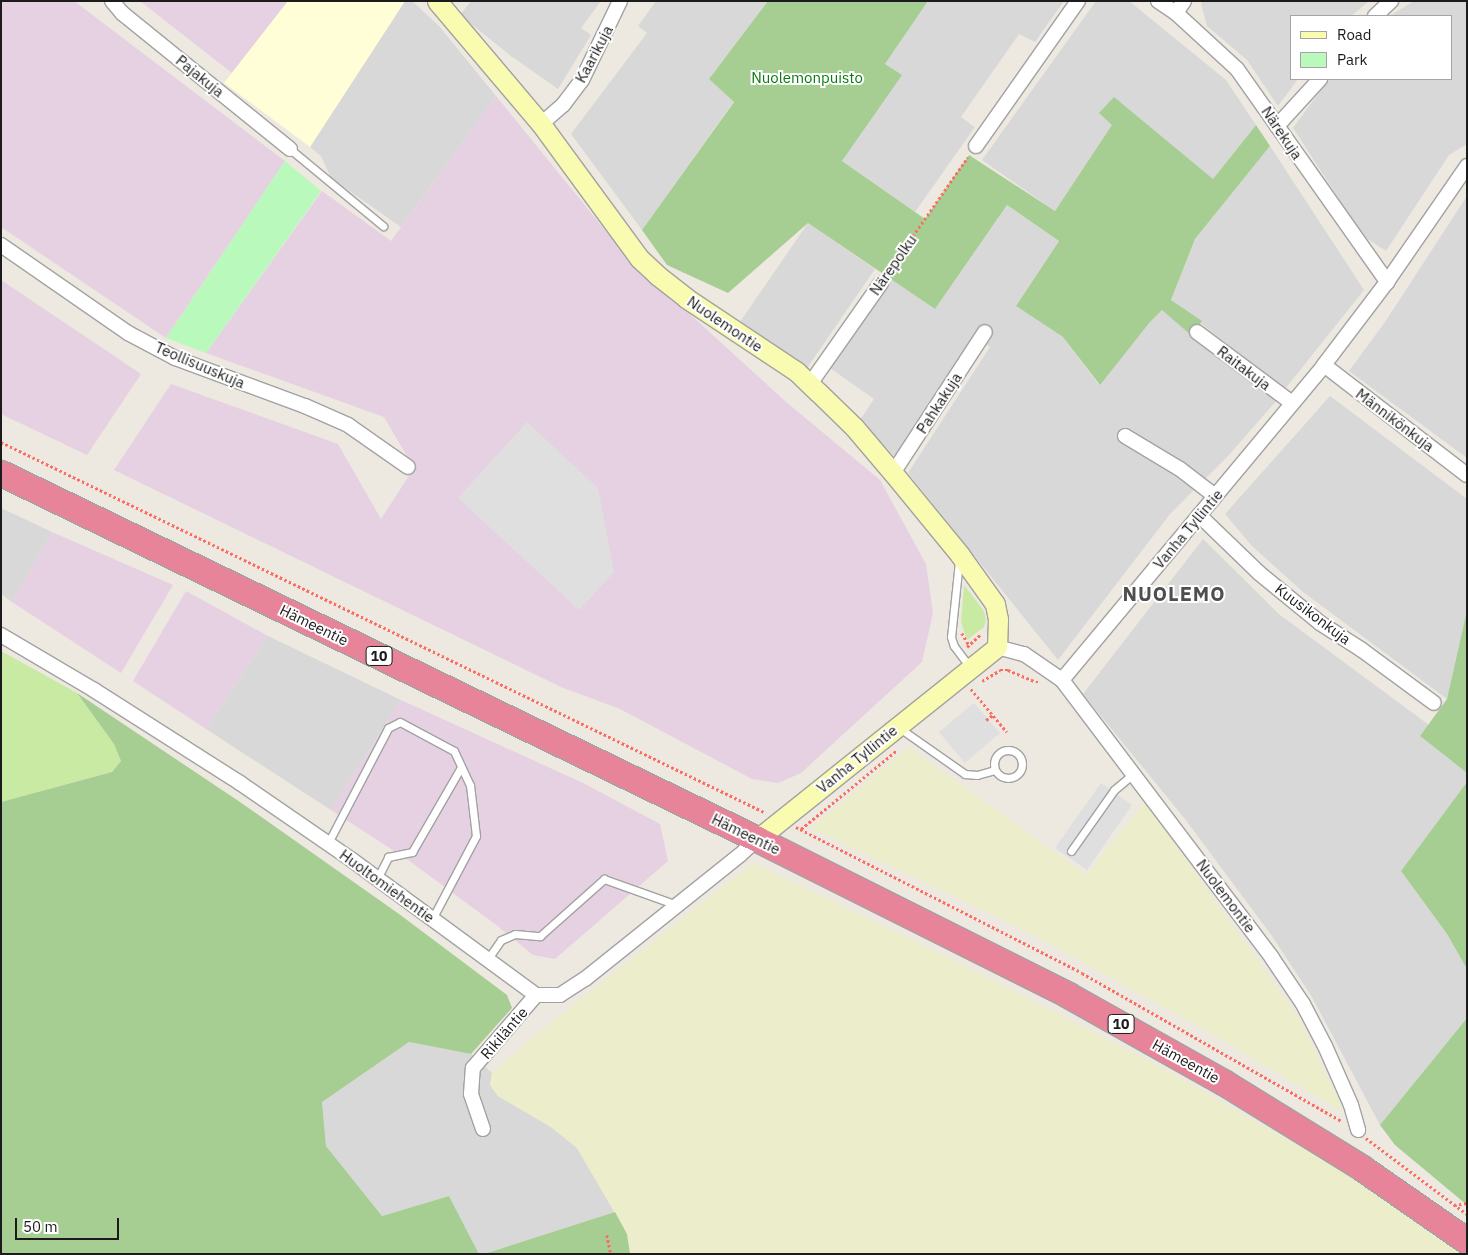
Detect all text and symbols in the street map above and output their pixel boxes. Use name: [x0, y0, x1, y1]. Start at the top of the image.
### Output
legend: [1290, 15, 1453, 80]
street label: Kaarikuja: [571, 22, 617, 86]
text: Road: [1337, 25, 1372, 44]
text: Park: [1337, 50, 1367, 69]
street label: Pajakuja: [172, 51, 228, 101]
park label: Nuolemonpuisto: [751, 69, 863, 87]
street label: Närekuja: [1258, 103, 1306, 163]
street label: Närepolku: [866, 231, 920, 299]
street label: Nuolemontie: [684, 292, 766, 356]
street label: Teollisuuskuja: [152, 338, 248, 392]
street label: Raitakuja: [1214, 342, 1274, 394]
street label: Pahkakuja: [913, 369, 965, 437]
street label: Männikönkuja: [1352, 385, 1438, 455]
street label: Vanha Tyllintie: [1149, 486, 1227, 572]
street label: Kuusikonkuja: [1272, 580, 1354, 648]
district label: NUOLEMO: [1122, 581, 1226, 605]
street label: Hämeentie: [277, 601, 351, 649]
road number: 10: [365, 644, 393, 668]
street label: Vanha Tyllintie: [813, 721, 901, 797]
street label: Hämeentie: [709, 810, 783, 858]
street label: Huoltomiehentie: [336, 846, 438, 926]
street label: Nuolemontie: [1193, 856, 1259, 936]
street label: Rikiläntie: [477, 1003, 531, 1063]
road number: 10: [1107, 1012, 1135, 1036]
street label: Hämeentie: [1149, 1035, 1223, 1087]
scale bar: [18, 1208, 121, 1240]
text: 50 m: [23, 1217, 58, 1236]

